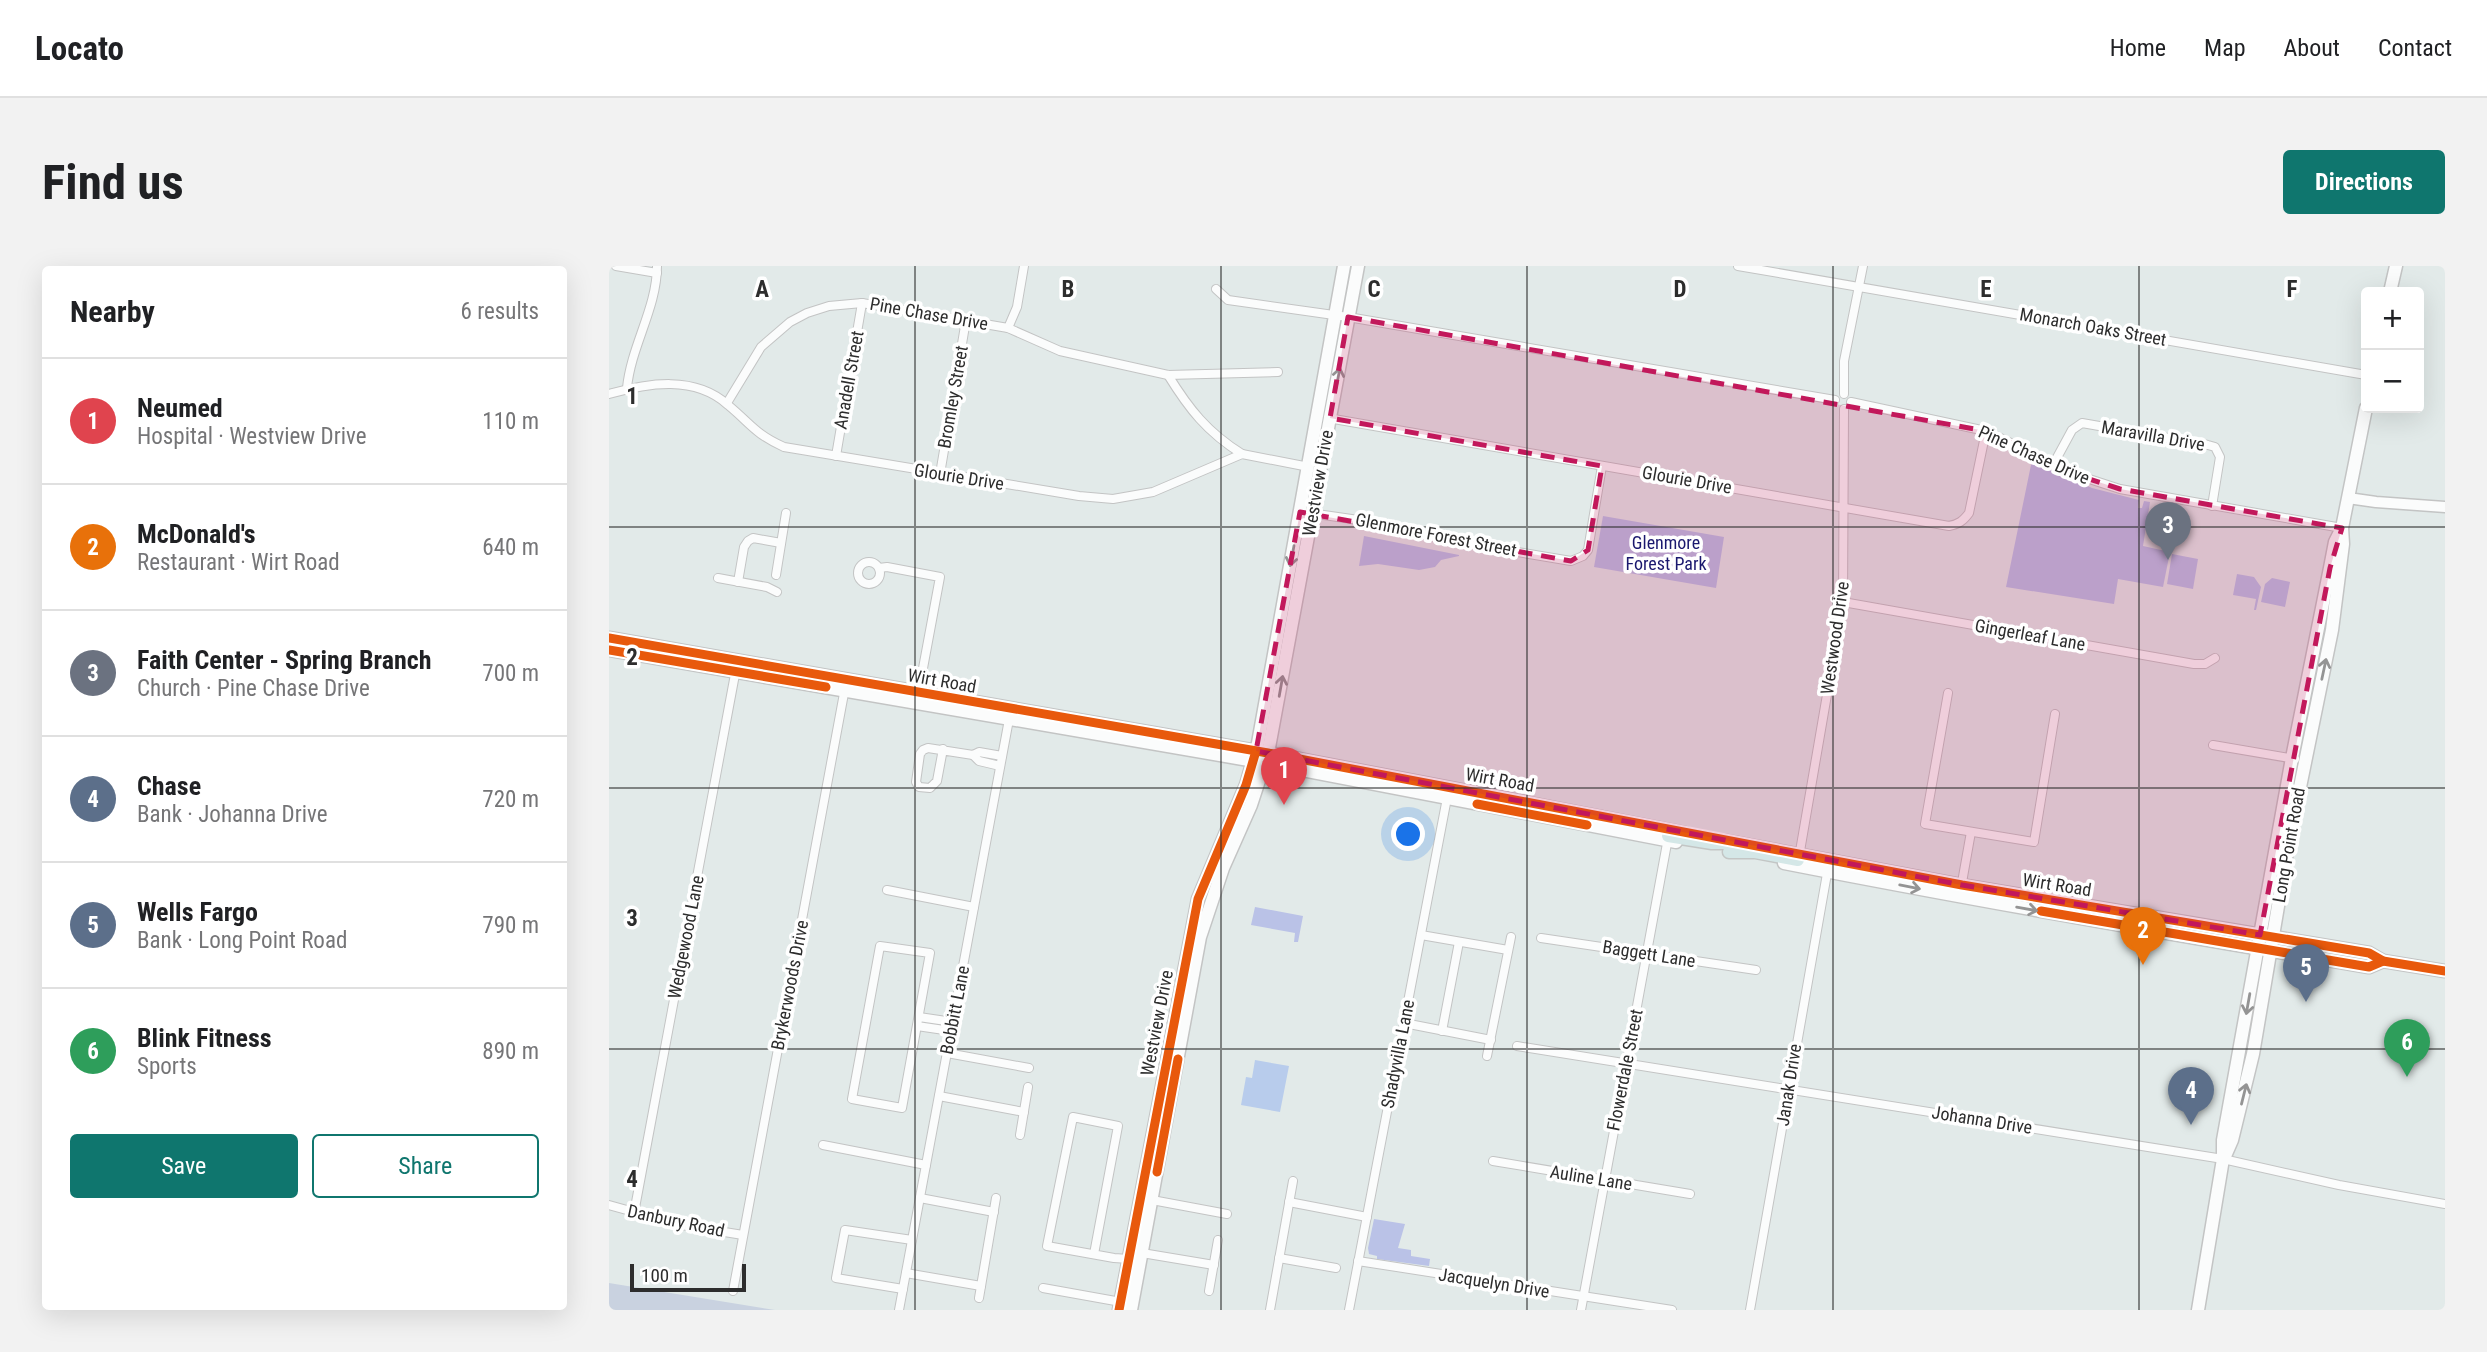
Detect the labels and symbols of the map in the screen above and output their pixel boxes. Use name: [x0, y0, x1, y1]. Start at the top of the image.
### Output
text: A: [755, 276, 769, 303]
text: B: [1062, 276, 1074, 303]
text: C: [1367, 276, 1381, 303]
text: D: [1674, 276, 1687, 303]
text: E: [1980, 276, 1992, 303]
text: F: [2287, 276, 2298, 303]
street label: Pine Chase Drive: [868, 293, 990, 334]
street label: Monarch Oaks Street: [2018, 303, 2168, 350]
street label: Anadell Street: [830, 329, 868, 431]
street label: Bromley Street: [933, 344, 972, 450]
one-way arrow: [1331, 367, 1345, 390]
text: 1: [626, 383, 638, 410]
street label: Maravilla Drive: [2100, 416, 2206, 455]
street label: Pine Chase Drive: [1975, 421, 2093, 488]
street label: Westview Drive: [1298, 428, 1337, 538]
street label: Glourie Drive: [913, 459, 1005, 494]
street label: Glourie Drive: [1641, 461, 1734, 498]
pin: 3: [2145, 502, 2191, 560]
street label: Glenmore Forest Street: [1354, 509, 1518, 560]
park label: Glenmore Forest Park: [1625, 532, 1707, 574]
one-way arrow: [1284, 544, 1298, 567]
street label: Westwood Drive: [1816, 580, 1853, 696]
street label: Gingerleaf Lane: [1973, 614, 2087, 655]
text: 2: [626, 644, 638, 671]
one-way arrow: [2317, 658, 2331, 681]
street label: Wirt Road: [906, 664, 978, 697]
one-way arrow: [1275, 675, 1288, 698]
pin: 1: [1261, 747, 1307, 805]
street label: Wirt Road: [1464, 763, 1536, 796]
street label: Long Point Road: [2268, 786, 2309, 904]
your location: [1391, 817, 1425, 851]
street label: Wirt Road: [2021, 869, 2093, 900]
street label: Wedgewood Lane: [663, 873, 708, 1000]
one-way arrow: [1898, 881, 1921, 895]
one-way arrow: [2015, 902, 2038, 916]
text: 3: [626, 905, 638, 932]
pin: 2: [2120, 907, 2166, 965]
street label: Brykerwoods Drive: [767, 918, 812, 1052]
street label: Baggett Lane: [1601, 936, 1697, 971]
pin: 5: [2283, 944, 2329, 1002]
street label: Bobbitt Lane: [936, 964, 973, 1056]
street label: Westview Drive: [1136, 968, 1177, 1078]
one-way arrow: [2240, 992, 2254, 1015]
street label: Shadyvilla Lane: [1377, 998, 1418, 1110]
street label: Flowerdale Street: [1602, 1007, 1647, 1133]
pin: 6: [2384, 1019, 2430, 1077]
street label: Janak Drive: [1772, 1042, 1805, 1127]
pin: 4: [2168, 1067, 2214, 1125]
one-way arrow: [2238, 1083, 2251, 1106]
street label: Johanna Drive: [1930, 1101, 2034, 1138]
street label: Auline Lane: [1549, 1161, 1634, 1194]
text: 4: [626, 1166, 638, 1193]
street label: Danbury Road: [626, 1200, 727, 1241]
scale bar: [630, 1261, 745, 1293]
street label: Jacquelyn Drive: [1437, 1263, 1551, 1302]

